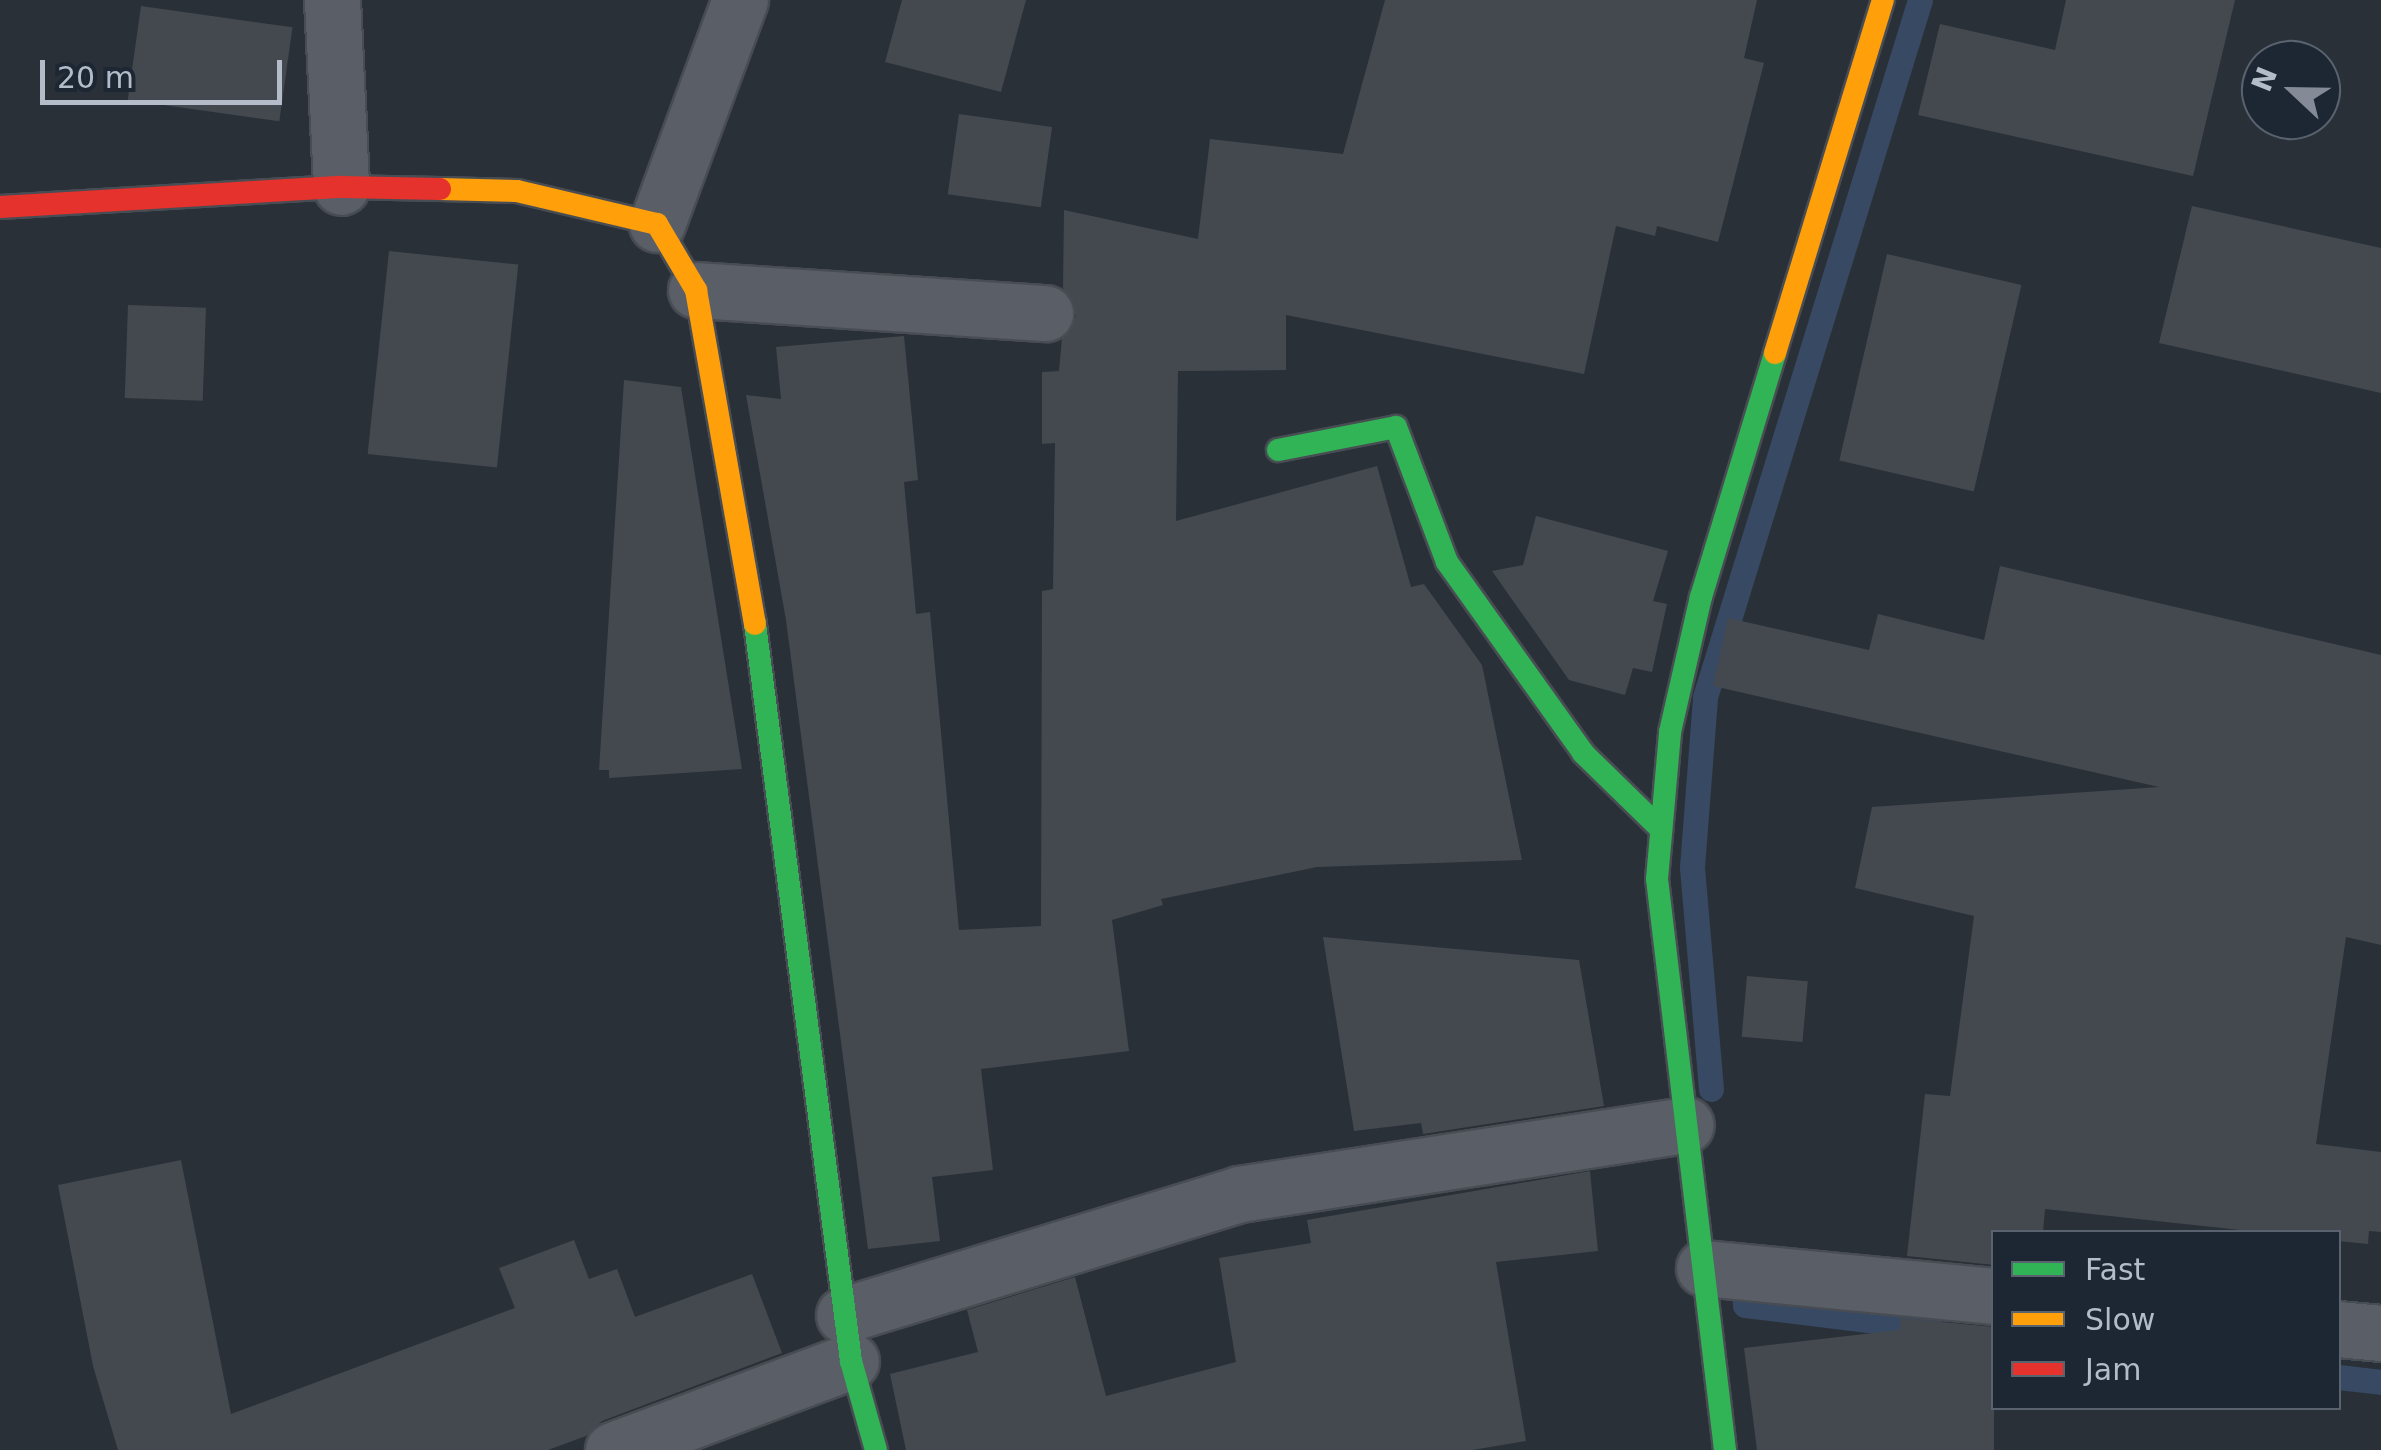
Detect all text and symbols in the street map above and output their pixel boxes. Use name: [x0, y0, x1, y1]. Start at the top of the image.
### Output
scale bar: [45, 40, 288, 102]
north arrow: [2241, 40, 2341, 140]
text: 20 m: [57, 60, 134, 95]
text: N: [2245, 62, 2284, 96]
legend: [1991, 1230, 2341, 1410]
text: Fast: [2085, 1252, 2145, 1287]
text: Slow: [2085, 1302, 2155, 1337]
text: Jam: [2085, 1352, 2141, 1387]

